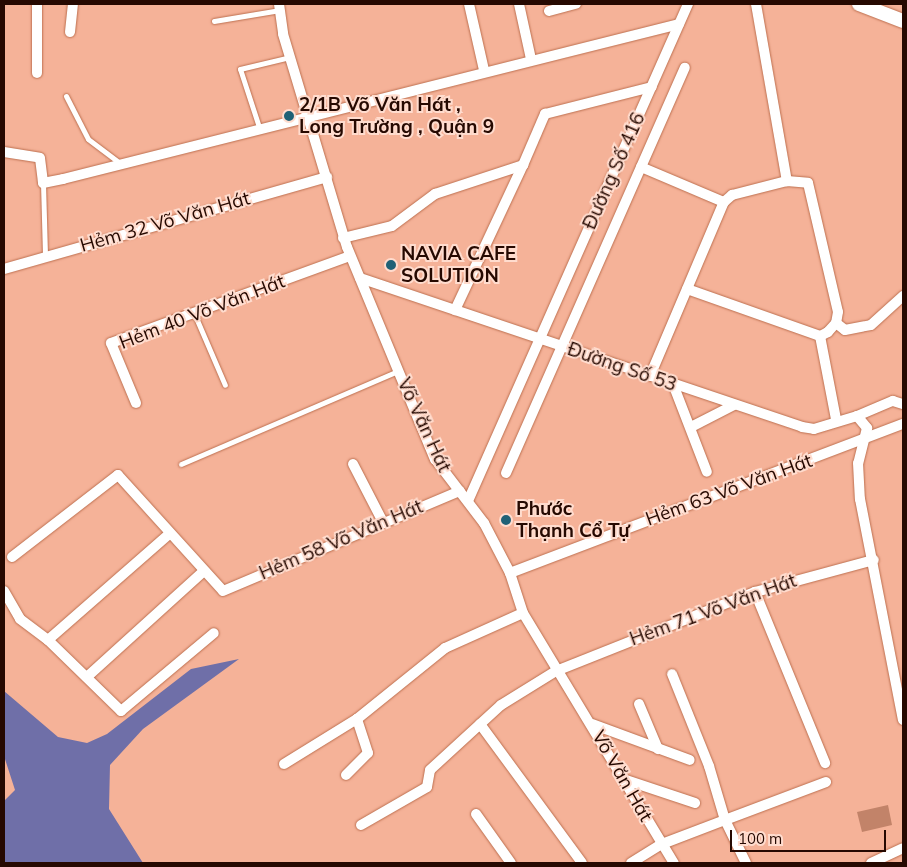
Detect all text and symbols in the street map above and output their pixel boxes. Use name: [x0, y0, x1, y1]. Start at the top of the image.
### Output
place label: 2/1B Võ Văn Hát , Long Trường , Quận 9: [299, 94, 494, 138]
street label: Đường Số 416: [578, 109, 650, 233]
marker: 2/1B Võ Văn Hát , Long Trường , Quận 9: [283, 110, 295, 122]
street label: Hẻm 32 Võ Văn Hát: [77, 187, 253, 257]
place label: NAVIA CAFE SOLUTION: [401, 243, 516, 287]
marker: NAVIA CAFE SOLUTION: [385, 259, 397, 271]
street label: Hẻm 40 Võ Văn Hát: [116, 270, 288, 354]
street label: Đường Số 53: [564, 338, 680, 396]
street label: Võ Văn Hát: [392, 374, 456, 476]
street label: Hẻm 63 Võ Văn Hát: [643, 449, 815, 531]
street label: Hẻm 58 Võ Văn Hát: [256, 495, 426, 585]
place label: Phước Thạnh Cổ Tự: [516, 498, 630, 542]
marker: Phước Thạnh Cổ Tự: [500, 514, 512, 526]
street label: Hẻm 71 Võ Văn Hát: [627, 569, 799, 651]
street label: Võ Văn Hát: [587, 726, 657, 826]
scale bar: [732, 820, 888, 852]
text: 100 m: [738, 829, 782, 848]

